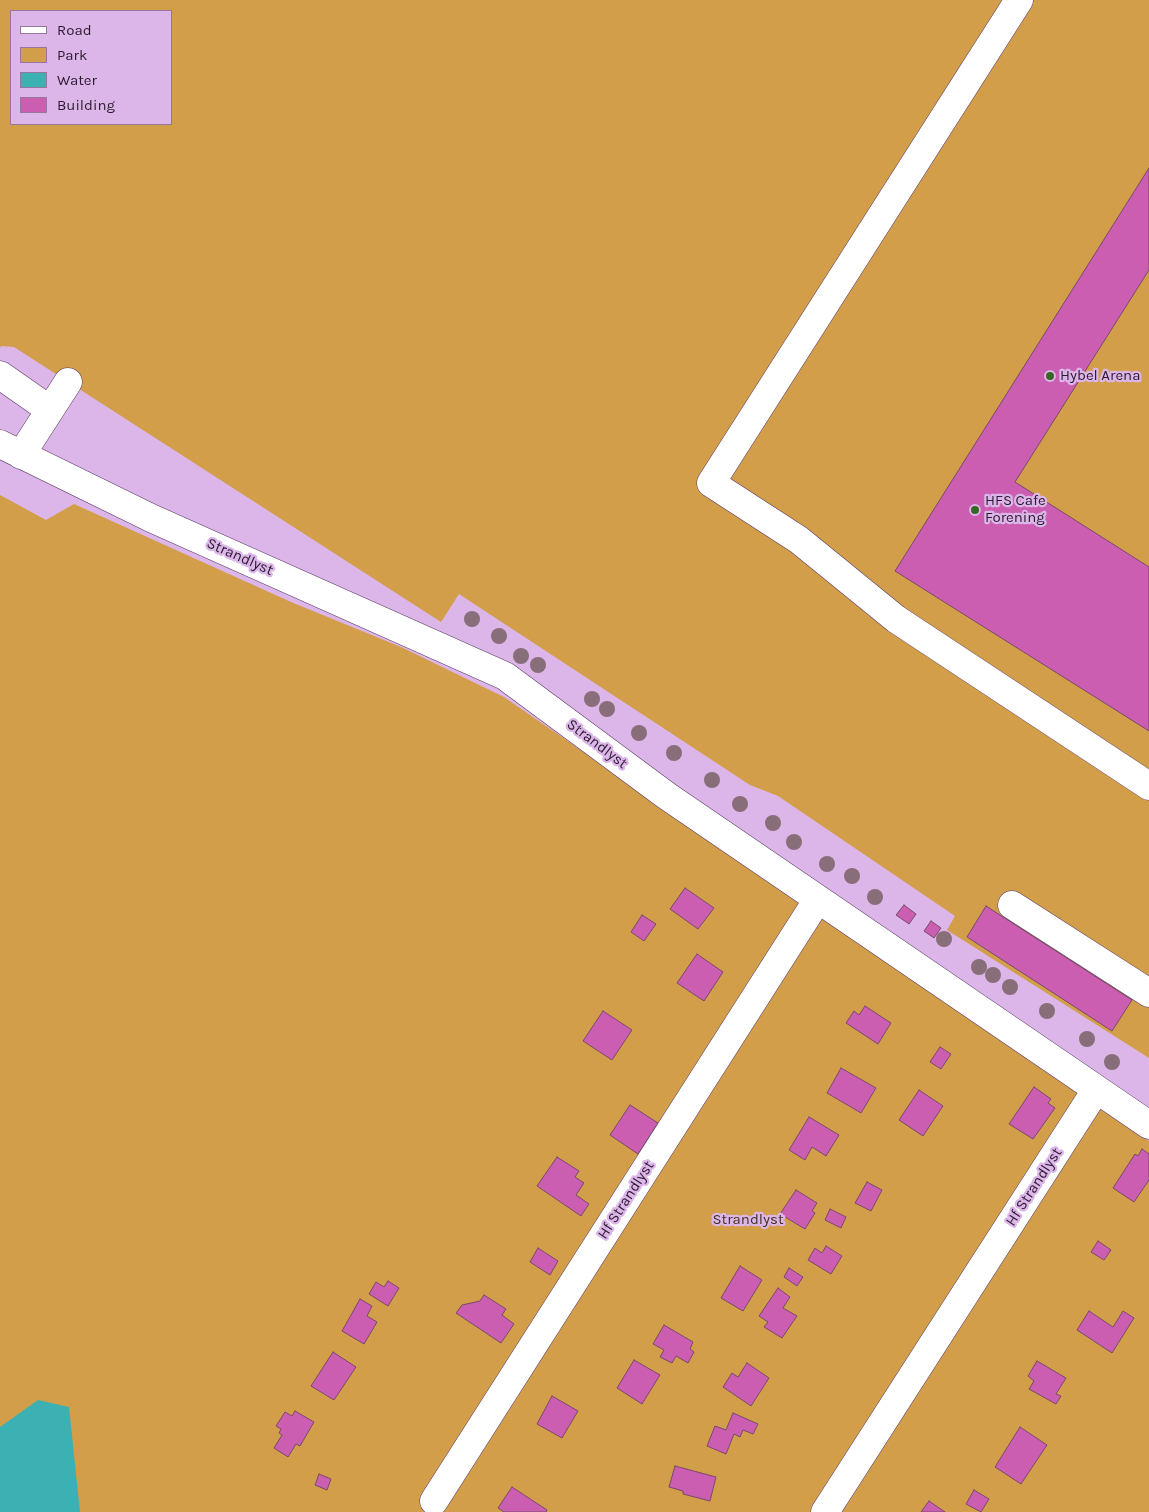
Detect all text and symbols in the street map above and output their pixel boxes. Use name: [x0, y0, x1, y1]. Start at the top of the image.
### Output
legend: [10, 10, 172, 125]
text: Road: [57, 21, 92, 39]
text: Park: [57, 46, 87, 64]
text: Water: [57, 71, 97, 89]
text: Building: [57, 96, 115, 114]
place label: Hybel Arena: [1060, 367, 1140, 385]
marker: Hybel Arena: [1044, 370, 1056, 382]
place label: HFS Cafe Forening: [985, 492, 1046, 527]
marker: HFS Cafe Forening: [969, 504, 981, 516]
street label: Strandlyst: [204, 534, 276, 580]
street label: Strandlyst: [563, 715, 631, 773]
street label: Hf Strandlyst: [1002, 1144, 1066, 1230]
street label: Hf Strandlyst: [594, 1157, 658, 1243]
park label: Strandlyst: [712, 1211, 784, 1229]

